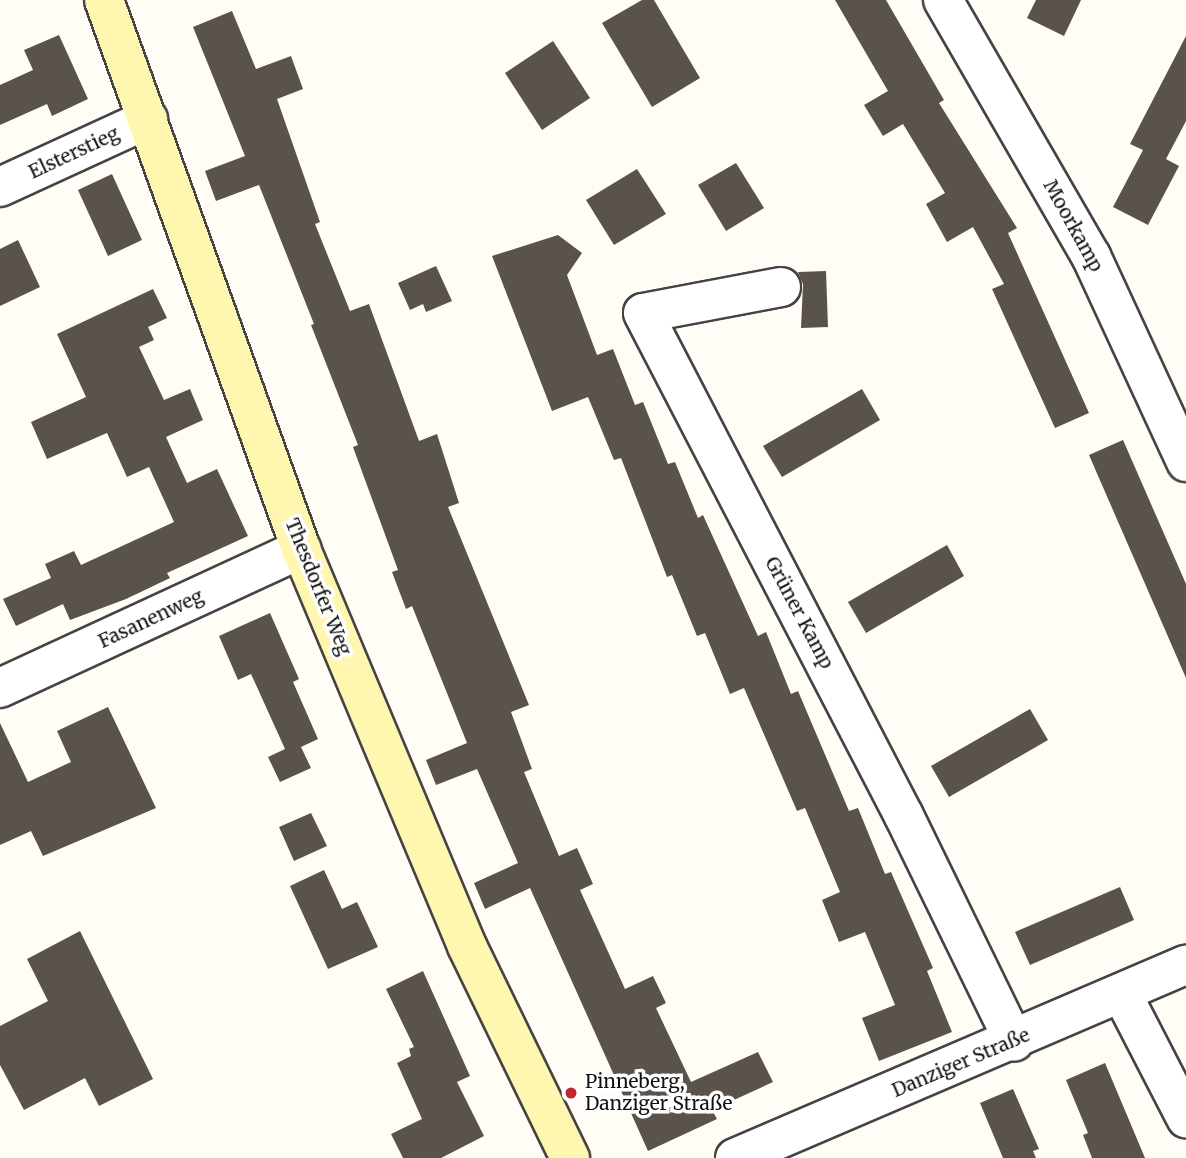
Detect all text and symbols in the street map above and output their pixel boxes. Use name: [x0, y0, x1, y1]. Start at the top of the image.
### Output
street label: Elsterstieg: [25, 122, 123, 184]
street label: Moorkamp: [1038, 176, 1108, 276]
street label: Thesdorfer Weg: [280, 515, 356, 659]
street label: Grüner Kamp: [760, 553, 838, 673]
street label: Fasanenweg: [95, 585, 207, 653]
street label: Danziger Straße: [889, 1024, 1033, 1102]
place label: Pinneberg, Danziger Straße: [585, 1071, 732, 1115]
marker: Pinneberg, Danziger Straße: [563, 1085, 579, 1101]

